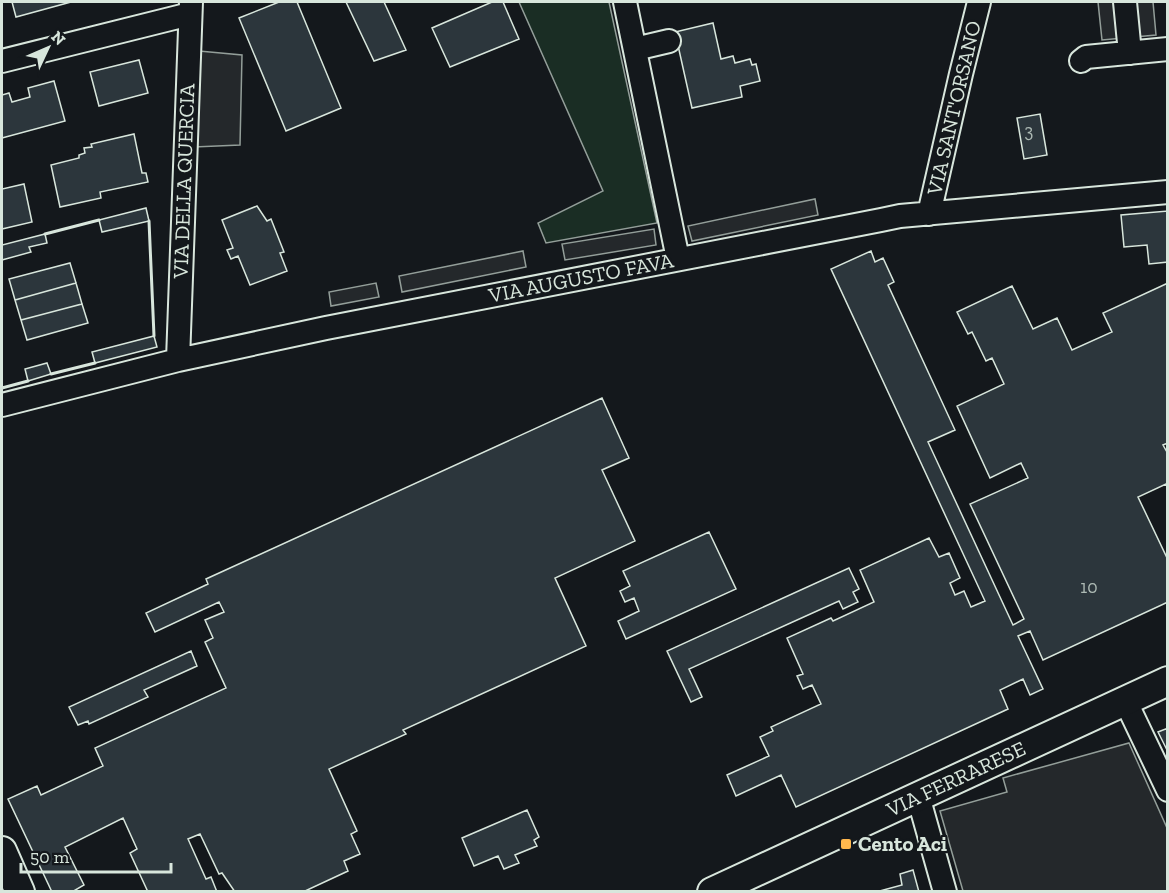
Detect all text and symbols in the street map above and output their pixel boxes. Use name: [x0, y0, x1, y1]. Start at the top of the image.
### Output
north arrow: [18, 18, 78, 78]
street label: VIA SANT'ORSANO: [921, 18, 986, 198]
text: N: [47, 27, 69, 49]
street label: VIA DELLA QUERCIA: [168, 83, 199, 280]
house number: 3: [1025, 120, 1034, 142]
street label: VIA AUGUSTO FAVA: [486, 247, 676, 308]
house number: 10: [1080, 576, 1098, 598]
street label: VIA FERRARESE: [881, 735, 1029, 822]
place label: Cento Aci: [858, 831, 947, 856]
scale bar: [21, 836, 171, 874]
marker: Cento Aci: [839, 837, 853, 851]
text: 50 m: [30, 846, 70, 868]

